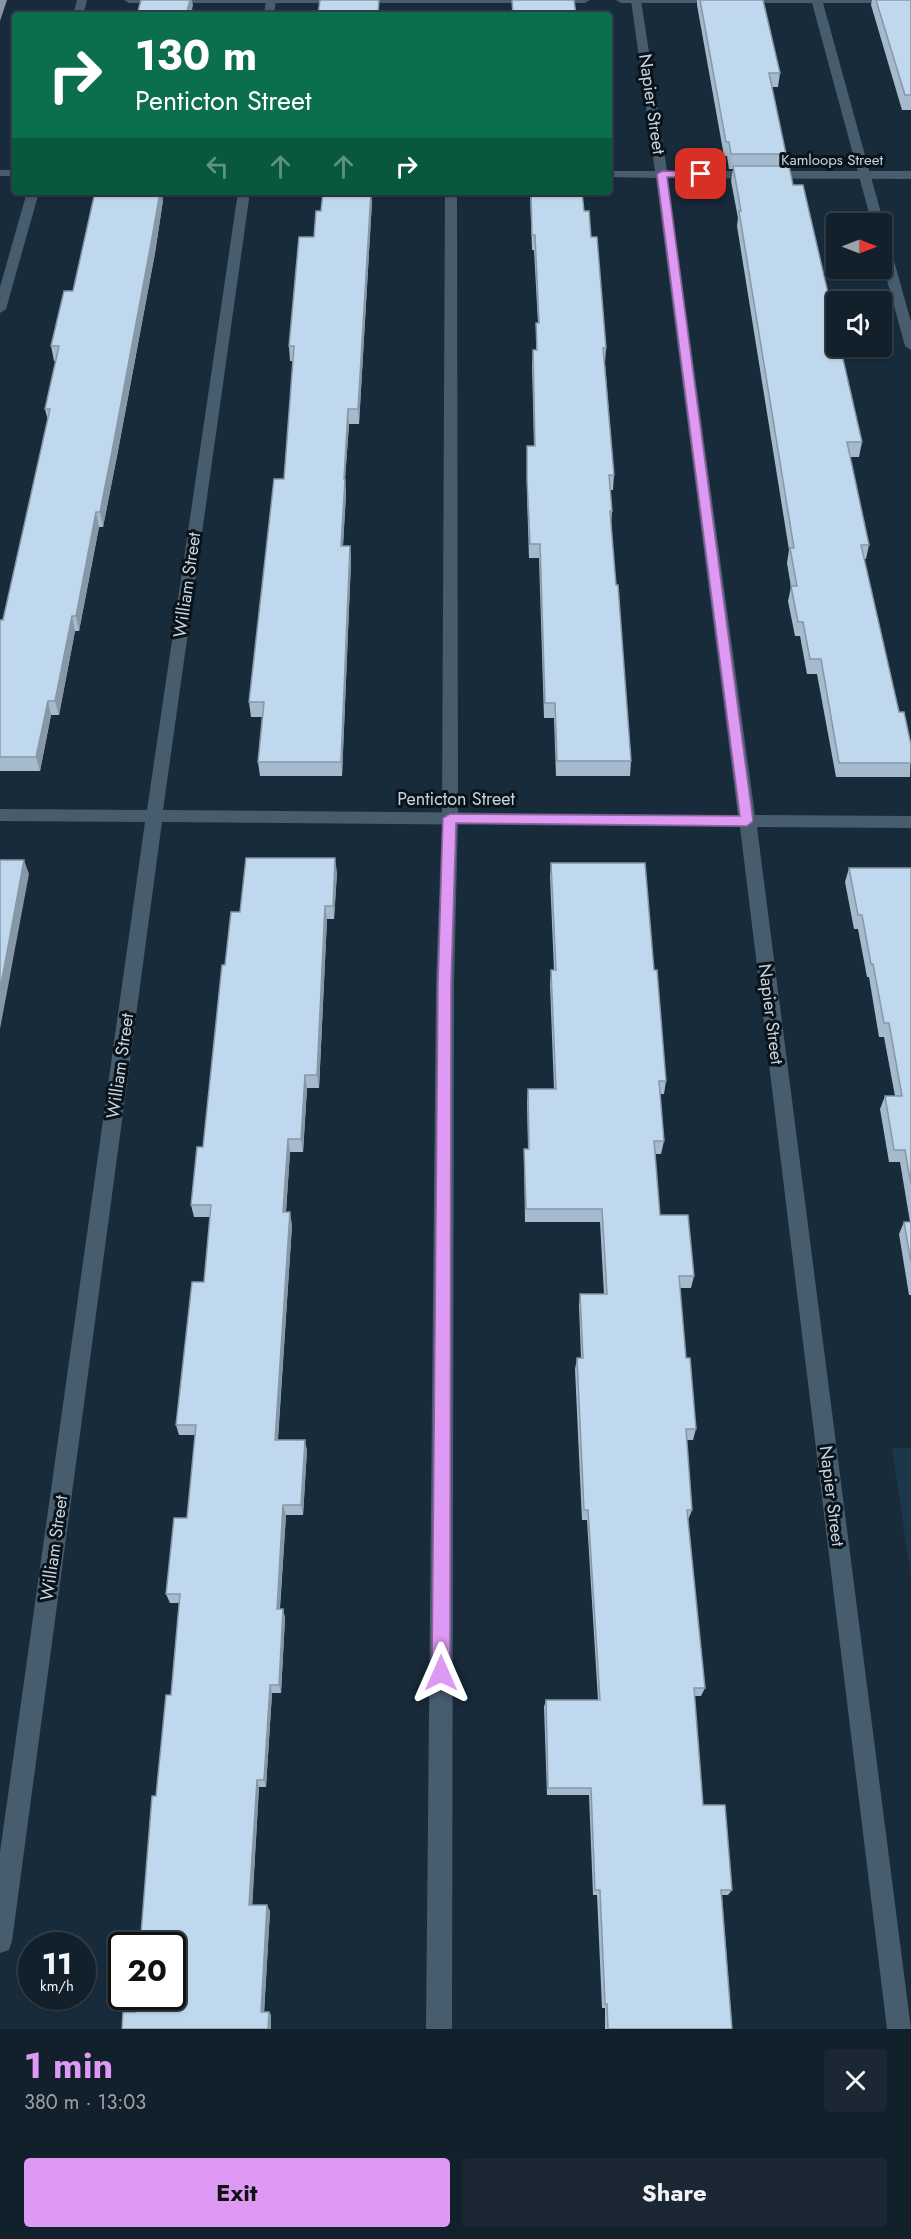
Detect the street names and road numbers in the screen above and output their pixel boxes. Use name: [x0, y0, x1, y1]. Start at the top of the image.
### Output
street label: Napier Street: [632, 52, 672, 157]
street label: Kamloops Street: [781, 149, 883, 171]
street label: William Street: [167, 530, 207, 640]
street label: Penticton Street: [397, 786, 515, 812]
street label: Napier Street: [752, 962, 790, 1067]
street label: William Street: [100, 1011, 140, 1121]
street label: Napier Street: [813, 1444, 851, 1549]
street label: William Street: [34, 1493, 74, 1603]

